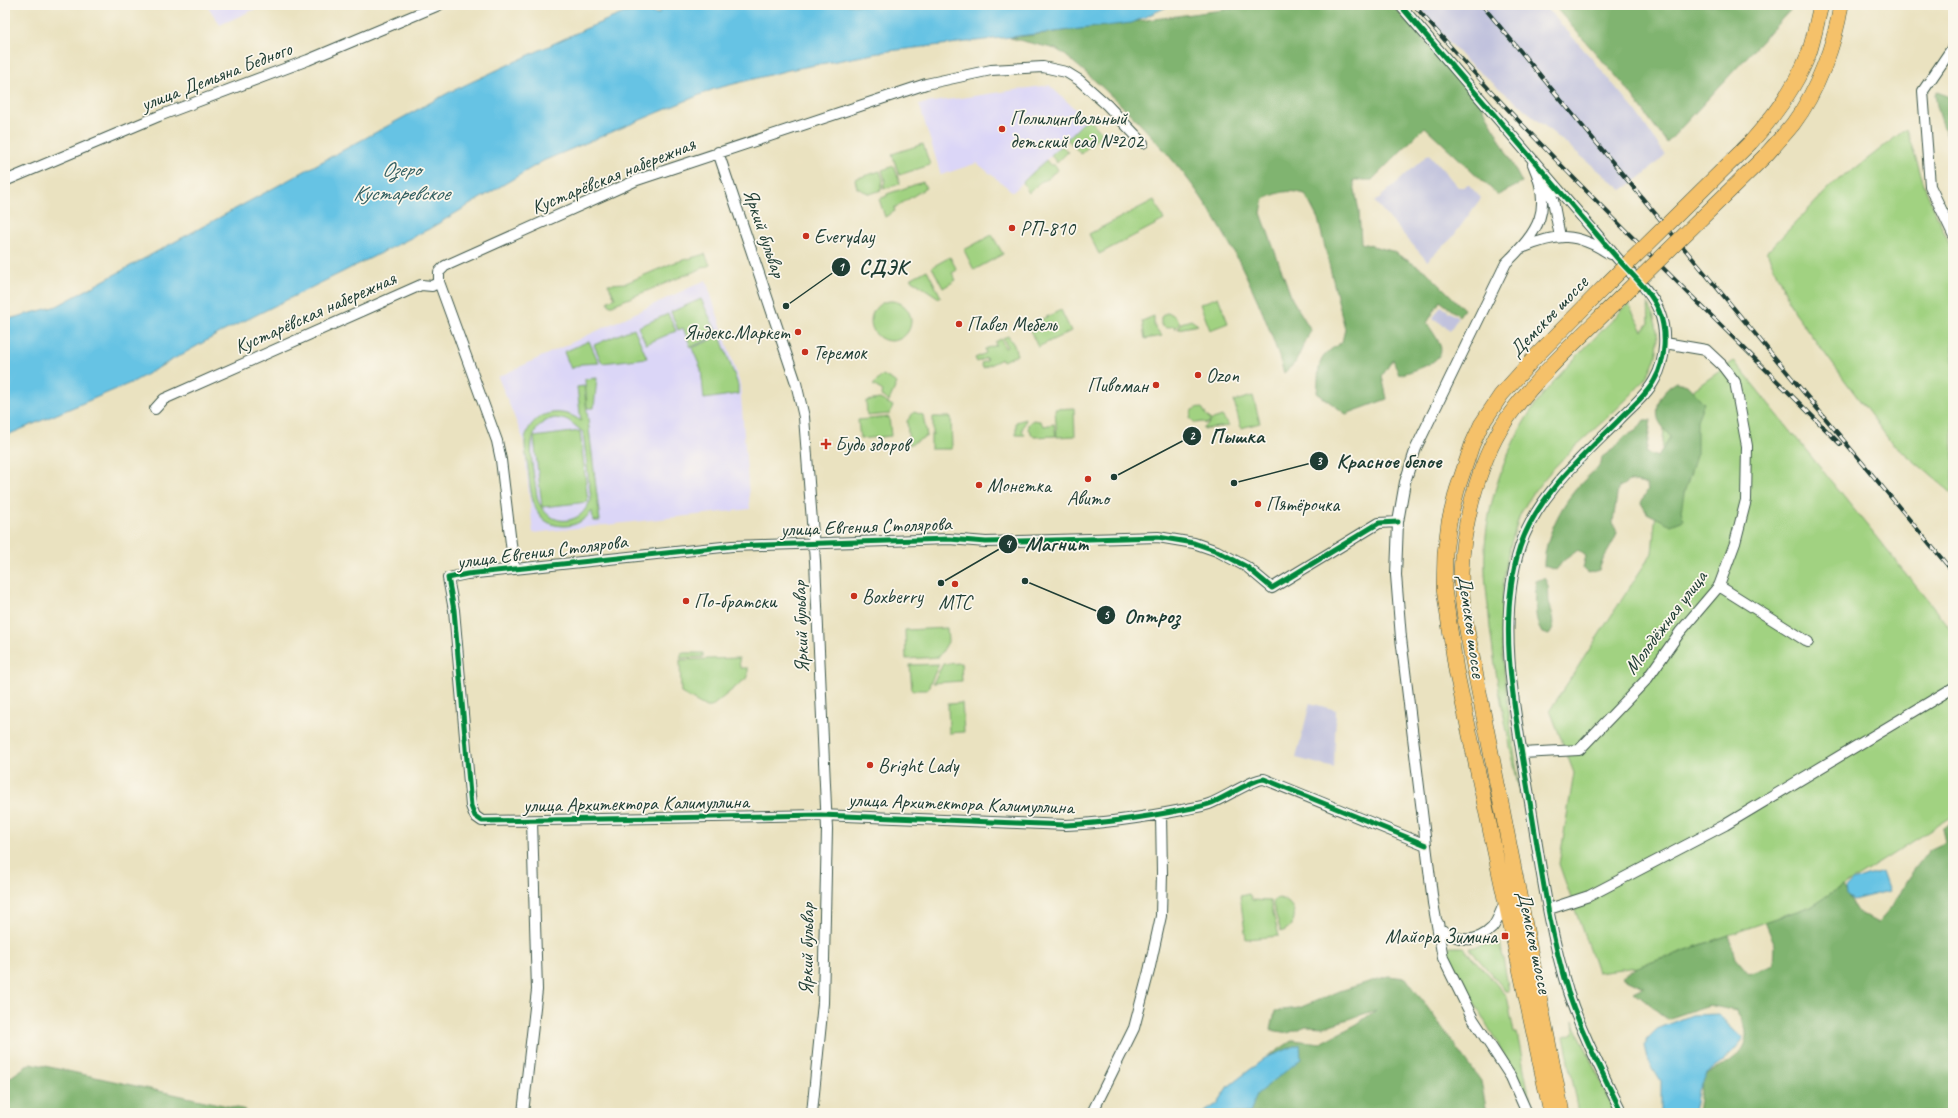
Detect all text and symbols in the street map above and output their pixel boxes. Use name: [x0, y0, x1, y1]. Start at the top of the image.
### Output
street label: улица Демьяна Бедного: [136, 36, 296, 117]
place label: Полилингвальный детский сад №202: [1010, 106, 1145, 154]
marker: Полилингвальный детский сад №202: [997, 124, 1007, 134]
street label: Кустарёвская набережная: [528, 131, 699, 220]
water label: Озеро Кустаревское: [353, 156, 452, 206]
street label: Яркий бульвар: [738, 185, 792, 282]
place label: РП-810: [1020, 216, 1077, 241]
marker: РП-810: [1007, 223, 1017, 233]
place label: Everyday: [814, 224, 875, 249]
marker: Everyday: [801, 231, 811, 241]
callout: СДЭК: [831, 250, 915, 283]
text: СДЭК: [859, 254, 911, 280]
text: 1: [838, 259, 845, 275]
street label: Кустарёвская набережная: [230, 265, 401, 359]
street label: Демское шоссе: [1503, 269, 1594, 362]
place label: Павел Мебель: [967, 312, 1058, 337]
marker: Павел Мебель: [954, 319, 964, 329]
place label: Яндекс.Маркет: [684, 320, 791, 345]
marker: Яндекс.Маркет: [793, 327, 803, 337]
place label: Теремок: [813, 340, 868, 365]
marker: Теремок: [800, 347, 810, 357]
place label: Ozon: [1206, 363, 1240, 388]
marker: Ozon: [1193, 370, 1203, 380]
place label: Пивоман: [1087, 373, 1150, 398]
marker: Пивоман: [1151, 380, 1161, 390]
callout: Пышка: [1182, 419, 1272, 452]
text: Пышка: [1210, 423, 1266, 449]
text: 2: [1189, 428, 1196, 444]
place label: Будь здоров: [835, 432, 913, 457]
marker: Будь здоров: [820, 438, 832, 450]
callout: Красное белое: [1309, 444, 1449, 477]
text: Красное белое: [1337, 448, 1443, 474]
text: 3: [1316, 453, 1323, 469]
place label: Монетка: [987, 473, 1053, 498]
marker: Авито: [1083, 474, 1093, 484]
marker: Монетка: [974, 480, 984, 490]
place label: Авито: [1067, 486, 1111, 511]
place label: Пятёрочка: [1266, 492, 1341, 517]
marker: Пятёрочка: [1253, 499, 1263, 509]
street label: улица Евгения Столярова: [779, 511, 953, 542]
callout: Магнит: [998, 527, 1097, 560]
street label: улица Евгения Столярова: [455, 528, 630, 574]
text: Магнит: [1025, 531, 1090, 557]
text: 4: [1005, 536, 1012, 552]
street label: Молодёжная улица: [1618, 564, 1714, 679]
street label: Демское шоссе: [1452, 573, 1491, 681]
street label: Яркий бульвар: [786, 579, 815, 674]
marker: МТС: [950, 579, 960, 589]
place label: Boxberry: [862, 584, 924, 609]
place label: По-братски: [694, 589, 778, 614]
place label: МТС: [938, 590, 974, 615]
marker: Boxberry: [849, 591, 859, 601]
marker: По-братски: [681, 596, 691, 606]
callout: Оптроз: [1096, 599, 1189, 632]
text: Оптроз: [1124, 603, 1182, 630]
text: 5: [1103, 607, 1110, 623]
place label: Bright Lady: [878, 753, 960, 778]
marker: Bright Lady: [865, 760, 875, 770]
street label: улица Архитектора Калимуллина: [847, 787, 1076, 820]
street label: улица Архитектора Калимуллина: [522, 789, 751, 818]
street label: Демское шоссе: [1511, 889, 1558, 997]
street label: Яркий бульвар: [793, 901, 820, 995]
place label: Майора Зимина: [1385, 924, 1499, 949]
marker: Майора Зимина: [1500, 931, 1510, 941]

